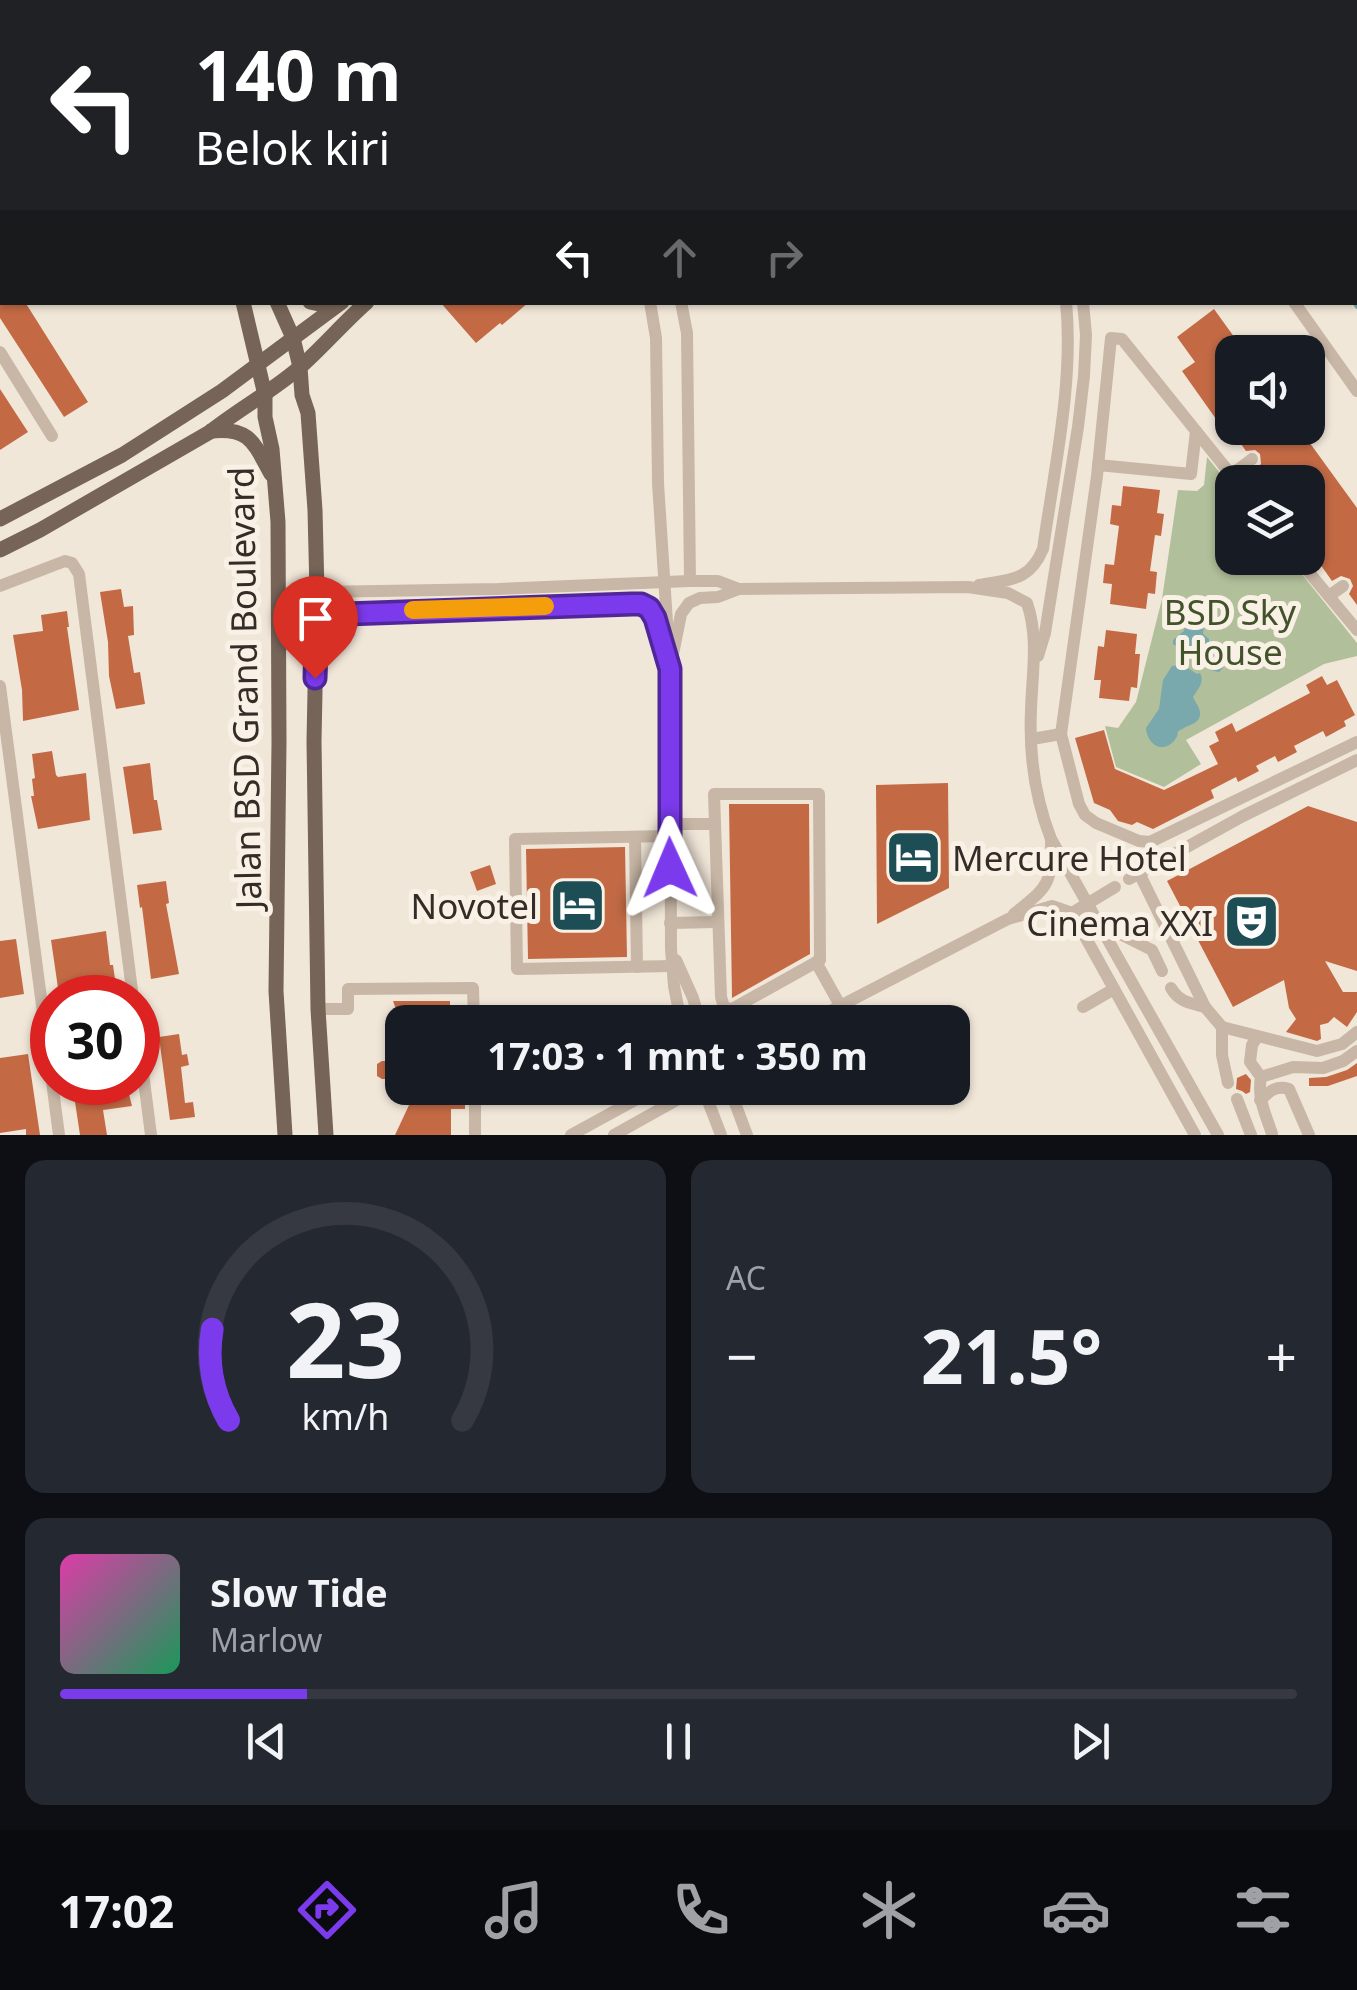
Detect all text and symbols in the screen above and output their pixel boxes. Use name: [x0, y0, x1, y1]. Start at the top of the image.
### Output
text: 140 m: [195, 26, 402, 122]
icon: left: [30, 40, 160, 170]
text: Belok kiri: [195, 117, 390, 178]
icon: left: [547, 230, 602, 285]
icon: ahead: [652, 230, 707, 285]
icon: right: [757, 230, 812, 285]
map controls: [1215, 335, 1325, 575]
button: sound: [1215, 335, 1325, 445]
button: layers: [1215, 465, 1325, 575]
street label: Jalan BSD Grand Boulevard: [217, 466, 271, 913]
pin: [273, 576, 358, 679]
park label: BSD Sky House: [1164, 588, 1296, 675]
icon: arrive: [288, 591, 343, 646]
position arrow: [618, 816, 722, 920]
hotel icon: Mercure Hotel: [883, 827, 943, 887]
place label: Mercure Hotel: [952, 834, 1187, 881]
hotel icon: Novotel: [547, 875, 607, 935]
place label: Novotel: [411, 882, 538, 929]
theatre icon: Cinema XXI: [1222, 892, 1282, 952]
place label: Cinema XXI: [1026, 899, 1213, 946]
speed limit sign: 30: [30, 975, 160, 1105]
text: 17:03 · 1 mnt · 350 m: [487, 1029, 868, 1081]
text: AC: [726, 1256, 766, 1299]
text: 23: [286, 1267, 405, 1408]
text: 21.5°: [921, 1304, 1102, 1406]
text: −: [726, 1318, 757, 1393]
text: +: [1266, 1318, 1297, 1393]
text: km/h: [302, 1392, 389, 1440]
text: Slow Tide: [210, 1566, 388, 1618]
text: Marlow: [210, 1618, 322, 1661]
icon: previous: [239, 1714, 294, 1769]
icon: pause: [651, 1714, 706, 1769]
icon: next: [1063, 1714, 1118, 1769]
icon: directions: [292, 1875, 362, 1945]
icon: music: [479, 1875, 549, 1945]
icon: phone: [666, 1875, 736, 1945]
icon: climate: [854, 1875, 924, 1945]
icon: car: [1041, 1875, 1111, 1945]
icon: filters: [1228, 1875, 1298, 1945]
text: 17:02: [59, 1880, 174, 1941]

